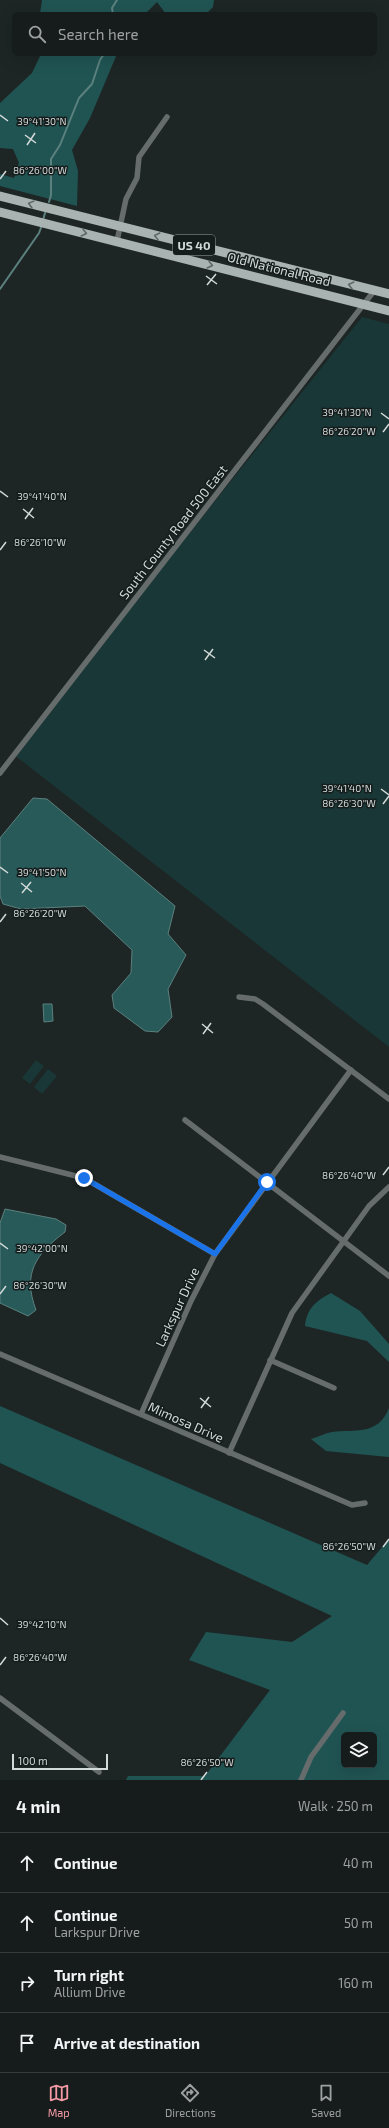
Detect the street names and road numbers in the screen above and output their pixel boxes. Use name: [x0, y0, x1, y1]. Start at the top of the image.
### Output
road number: US 40: [173, 235, 215, 255]
street label: Old National Road: [226, 248, 332, 290]
street label: South County Road 500 East: [116, 462, 230, 602]
street label: Larkspur Drive: [152, 1265, 202, 1349]
street label: Mimosa Drive: [146, 1398, 226, 1446]

